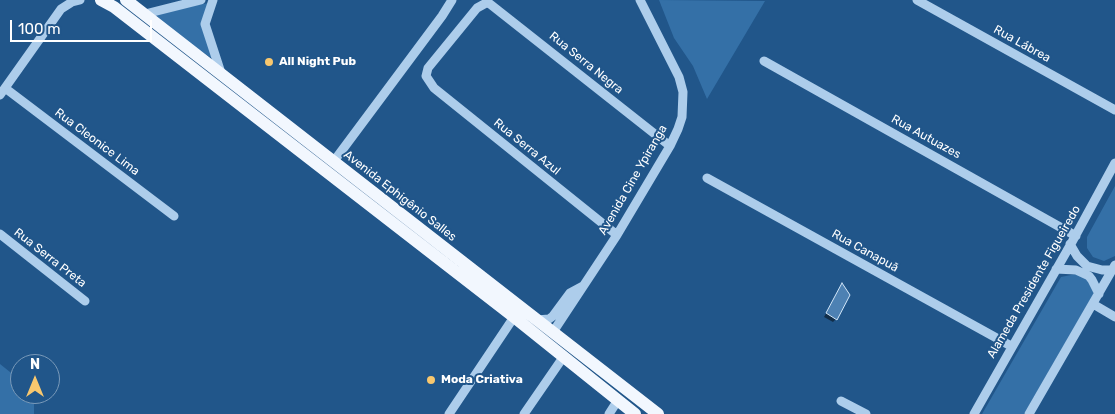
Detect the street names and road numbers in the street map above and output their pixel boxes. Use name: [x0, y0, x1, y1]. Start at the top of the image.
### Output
street label: Rua Lábrea: [991, 22, 1053, 66]
street label: Rua Serra Negra: [546, 29, 626, 97]
street label: Rua Cleonice Lima: [52, 105, 142, 179]
street label: Rua Autuazes: [889, 112, 963, 162]
street label: Rua Serra Azul: [491, 116, 563, 178]
street label: Avenida Cine Ypiranga: [596, 122, 670, 238]
street label: Avenida Ephigênio Salles: [341, 148, 459, 244]
street label: Alameda Presidente Figueiredo: [984, 203, 1084, 361]
street label: Rua Serra Preta: [11, 225, 89, 291]
street label: Rua Canapuã: [829, 227, 901, 275]

